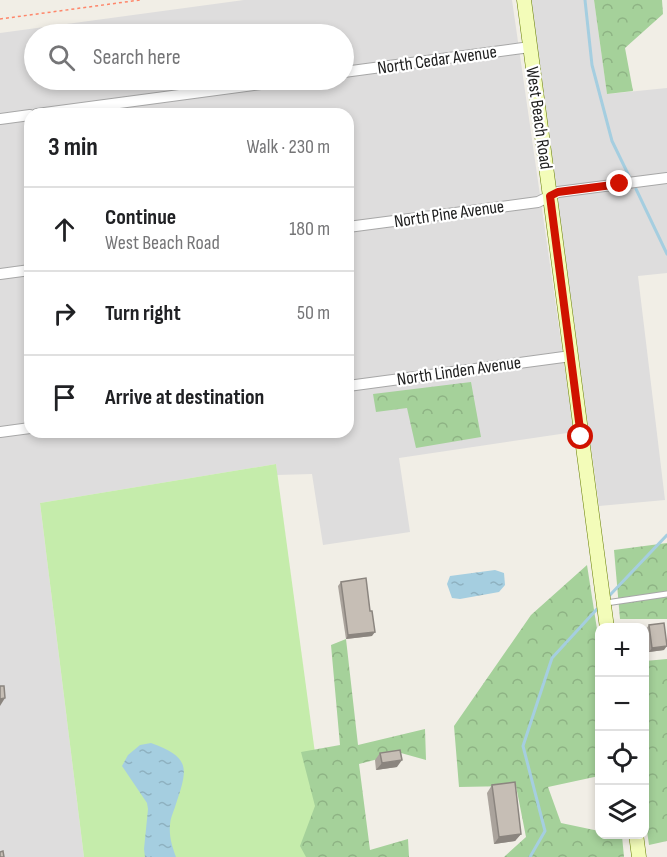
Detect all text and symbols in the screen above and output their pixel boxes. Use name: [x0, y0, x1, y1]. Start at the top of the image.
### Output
search box: [24, 24, 354, 90]
icon: search: [45, 41, 78, 74]
street label: North Cedar Avenue: [376, 41, 498, 79]
text: Search here: [93, 44, 180, 71]
street label: West Beach Road: [521, 65, 557, 171]
text: 3 min: [48, 132, 98, 163]
text: Walk · 230 m: [247, 135, 330, 159]
route end: [606, 170, 632, 196]
street label: North Pine Avenue: [393, 196, 505, 232]
text: Continue: [105, 204, 176, 231]
icon: ahead: [48, 213, 81, 246]
text: 180 m: [289, 217, 330, 241]
text: West Beach Road: [105, 231, 220, 255]
icon: right: [48, 297, 81, 330]
text: Turn right: [105, 300, 181, 327]
text: 50 m: [297, 301, 330, 325]
street label: North Linden Avenue: [396, 352, 522, 390]
icon: arrive: [48, 381, 81, 414]
text: Arrive at destination: [105, 384, 264, 411]
route start: [567, 423, 593, 449]
map controls: [595, 623, 649, 839]
button: +: [595, 623, 649, 677]
button: −: [595, 677, 649, 731]
button: locate: [595, 731, 649, 785]
button: layers: [595, 785, 649, 839]

